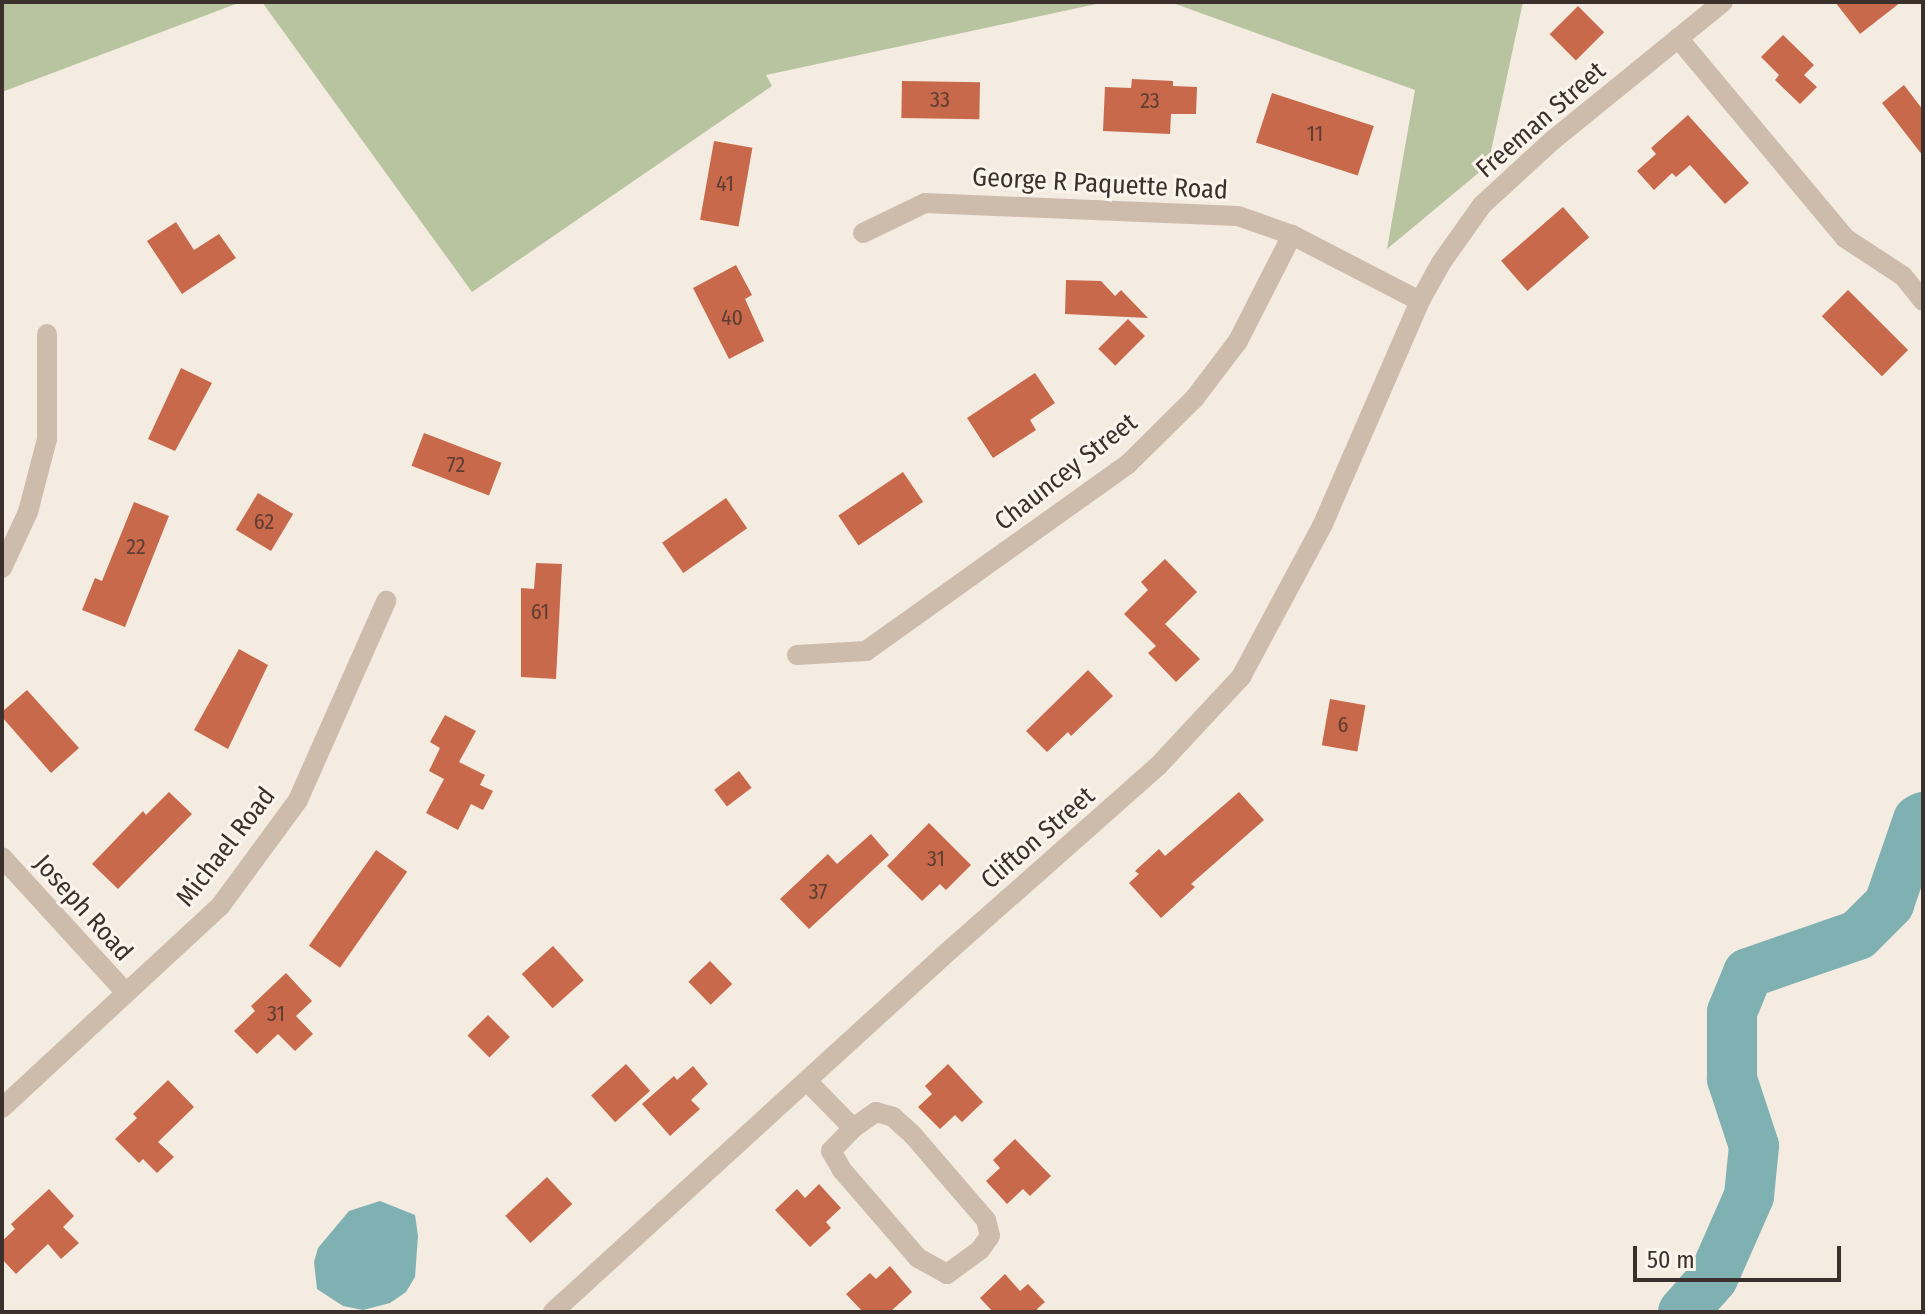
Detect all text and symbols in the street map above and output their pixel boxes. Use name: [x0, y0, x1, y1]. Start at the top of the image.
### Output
street label: Freeman Street: [1470, 55, 1612, 185]
house number: 33: [930, 87, 950, 113]
house number: 23: [1140, 88, 1160, 114]
house number: 11: [1307, 121, 1323, 147]
street label: George R Paquette Road: [971, 162, 1229, 206]
house number: 41: [716, 171, 734, 197]
house number: 40: [721, 305, 743, 331]
street label: Chauncey Street: [989, 407, 1143, 537]
house number: 72: [447, 452, 465, 478]
house number: 62: [254, 509, 274, 535]
house number: 22: [126, 534, 146, 560]
house number: 61: [531, 599, 549, 625]
house number: 6: [1338, 712, 1348, 738]
street label: Clifton Street: [975, 780, 1101, 896]
street label: Michael Road: [170, 781, 282, 913]
house number: 31: [927, 846, 945, 872]
street label: Joseph Road: [27, 848, 139, 968]
house number: 37: [809, 879, 827, 905]
house number: 31: [267, 1001, 285, 1027]
scale bar: [1637, 1230, 1845, 1280]
text: 50 m: [1647, 1246, 1695, 1274]

